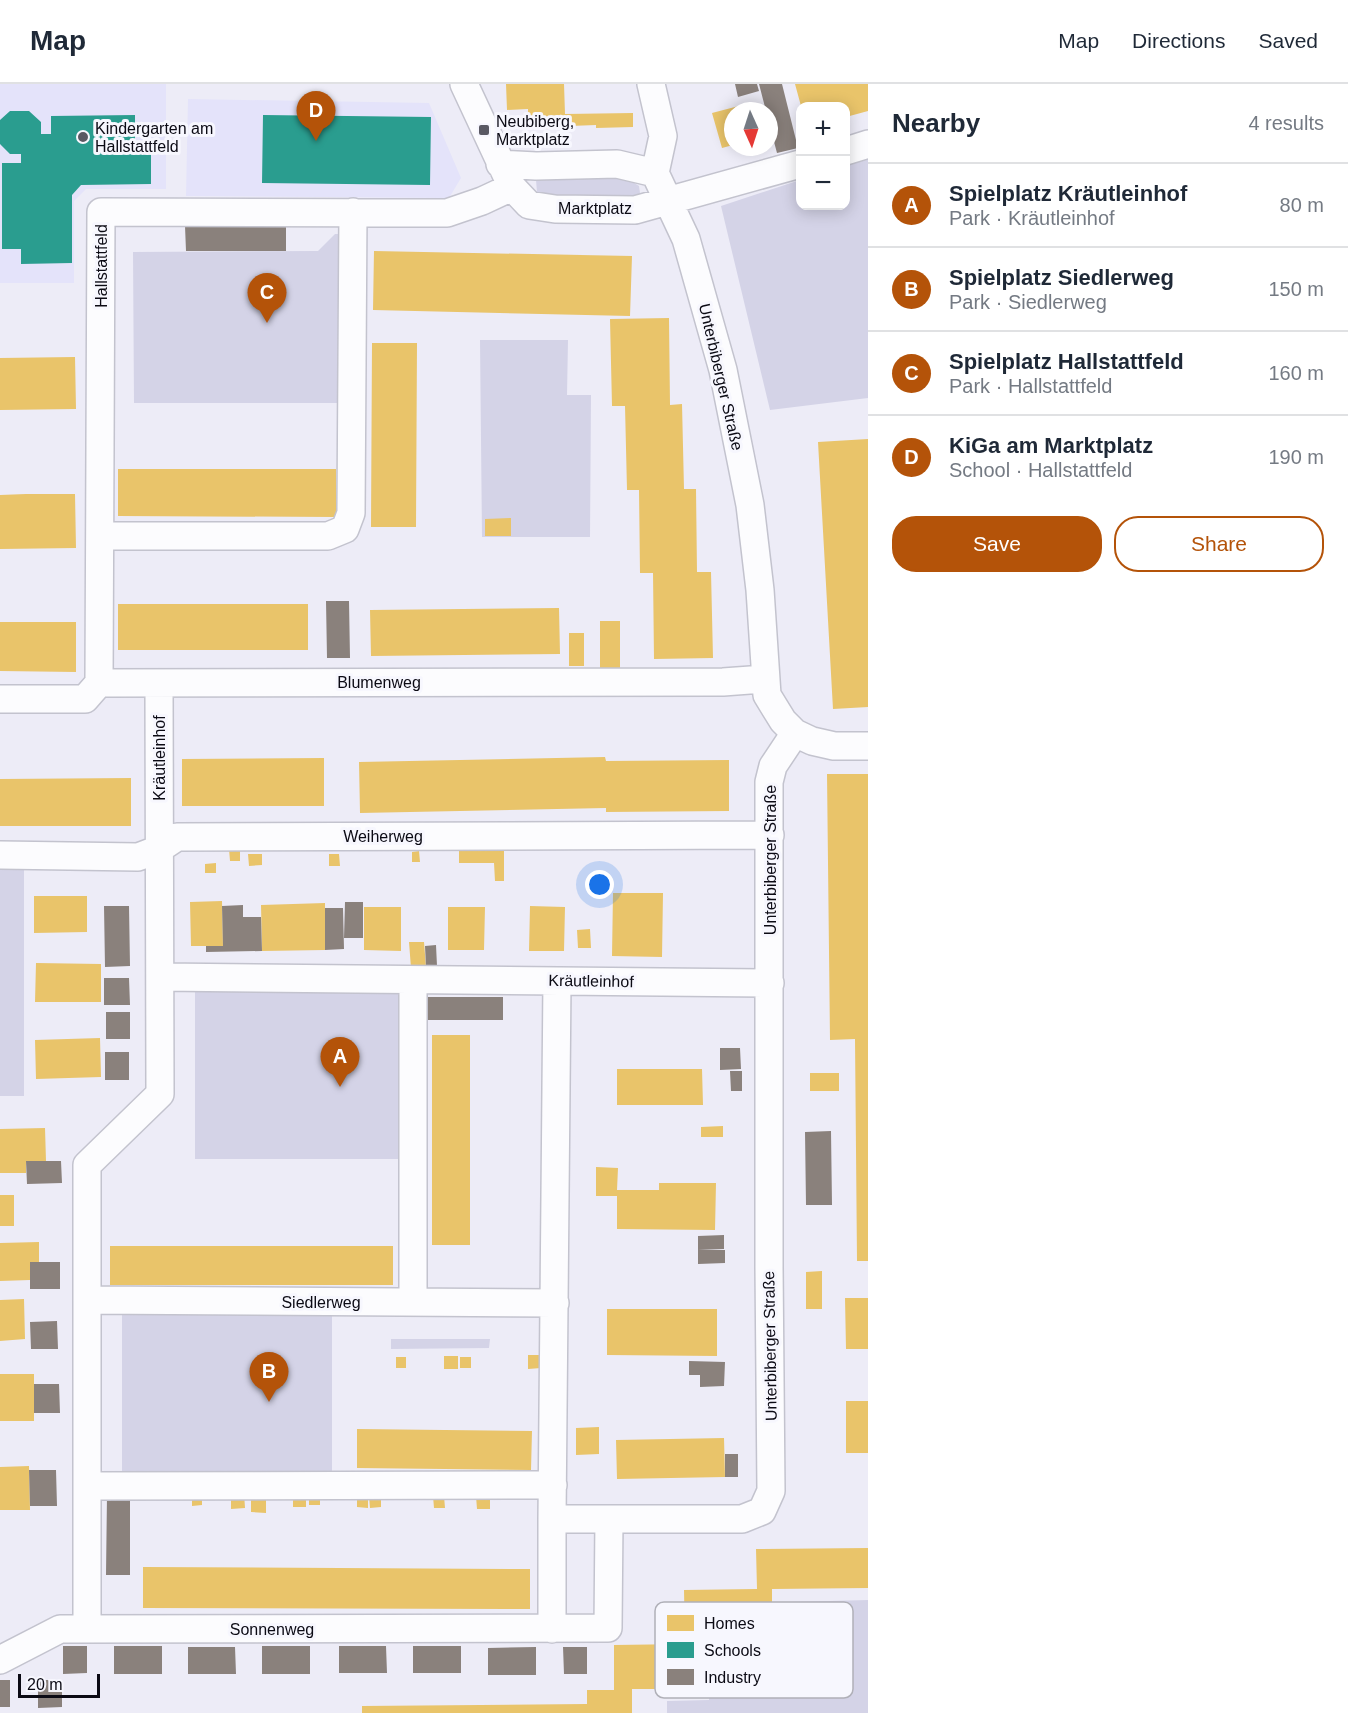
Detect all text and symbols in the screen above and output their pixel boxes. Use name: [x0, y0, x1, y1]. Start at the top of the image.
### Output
text: Map: [30, 25, 86, 56]
text: Map: [1058, 29, 1099, 52]
text: Directions: [1132, 29, 1225, 52]
text: Saved: [1258, 29, 1318, 52]
pin: D: [296, 92, 336, 141]
north arrow: [724, 102, 778, 156]
map controls: [796, 102, 850, 210]
button: +: [796, 102, 850, 156]
text: Nearby: [892, 108, 980, 138]
text: 4 results: [1248, 112, 1324, 134]
place label: Neubiberg, Marktplatz: [496, 113, 574, 148]
place label: Kindergarten am Hallstattfeld: [95, 120, 213, 155]
marker: Neubiberg, Marktplatz: [477, 123, 491, 137]
marker: Kindergarten am Hallstattfeld: [76, 130, 90, 144]
button: −: [796, 156, 850, 210]
text: Spielplatz Kräutleinhof: [949, 181, 1187, 206]
text: A: [904, 194, 919, 216]
text: 80 m: [1280, 194, 1324, 216]
street label: Marktplatz: [558, 200, 632, 217]
text: Park · Kräutleinhof: [949, 207, 1115, 229]
street label: Hallstattfeld: [93, 224, 110, 308]
text: Spielplatz Siedlerweg: [949, 265, 1174, 290]
pin: C: [248, 274, 286, 323]
text: B: [904, 278, 919, 300]
text: 150 m: [1268, 278, 1324, 300]
text: Park · Siedlerweg: [949, 291, 1107, 313]
street label: Unterbiberger Straße: [696, 302, 746, 452]
text: Spielplatz Hallstattfeld: [949, 349, 1184, 374]
text: C: [904, 362, 919, 384]
text: 160 m: [1268, 362, 1324, 384]
text: Park · Hallstattfeld: [949, 375, 1112, 397]
text: KiGa am Marktplatz: [949, 433, 1153, 458]
text: D: [904, 446, 919, 468]
text: 190 m: [1268, 446, 1324, 468]
text: School · Hallstattfeld: [949, 459, 1132, 481]
button: Save: [892, 516, 1102, 572]
button: Share: [1114, 516, 1324, 572]
street label: Blumenweg: [337, 674, 421, 691]
street label: Kräutleinhof: [151, 715, 168, 801]
street label: Unterbiberger Straße: [762, 785, 779, 935]
street label: Weiherweg: [343, 828, 423, 845]
your location: [585, 870, 614, 899]
street label: Kräutleinhof: [548, 972, 634, 990]
pin: A: [320, 1038, 360, 1087]
street label: Unterbiberger Straße: [760, 1271, 780, 1421]
street label: Siedlerweg: [281, 1294, 361, 1311]
pin: B: [250, 1352, 288, 1402]
legend: [655, 1602, 853, 1698]
text: Homes: [704, 1615, 755, 1632]
street label: Sonnenweg: [230, 1621, 314, 1638]
text: Schools: [704, 1642, 761, 1659]
text: Industry: [704, 1669, 761, 1686]
scale bar: [18, 1671, 100, 1698]
text: 20 m: [27, 1676, 63, 1693]

